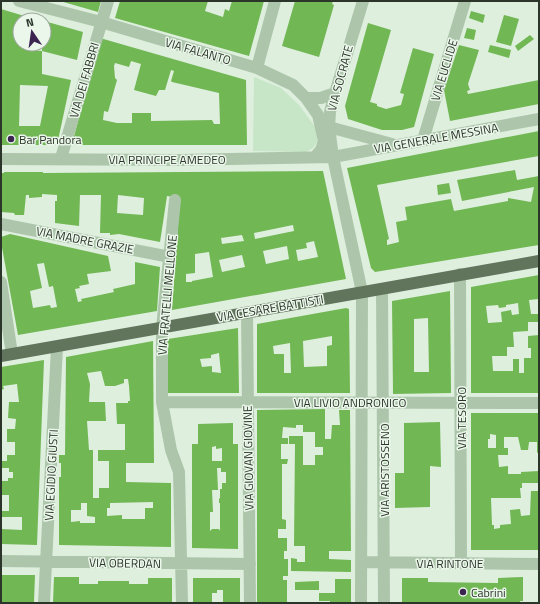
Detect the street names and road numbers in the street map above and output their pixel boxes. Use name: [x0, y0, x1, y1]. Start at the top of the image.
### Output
street label: VIA FALANTO: [163, 33, 233, 69]
street label: VIA EUCLIDE: [426, 36, 463, 103]
street label: VIA DEI FABBRI: [64, 40, 104, 120]
street label: VIA SOCRATE: [322, 43, 358, 113]
street label: VIA GENERALE MESSINA: [372, 118, 500, 158]
street label: VIA PRINCIPE AMEDEO: [108, 150, 226, 169]
street label: VIA MADRE GRAZIE: [34, 221, 136, 259]
street label: VIA FRATELLI MELLONE: [152, 234, 182, 356]
street label: VIA CESARE BATTISTI: [215, 289, 325, 327]
street label: VIA TESORO: [452, 387, 471, 449]
street label: VIA LIVIO ANDRONICO: [294, 393, 406, 412]
street label: VIA GIOVAN GIOVINE: [238, 405, 258, 511]
street label: VIA ARISTOSSENO: [375, 423, 394, 517]
street label: VIA EGIDIO GIUSTI: [39, 429, 63, 521]
street label: VIA OBERDAN: [89, 553, 161, 573]
street label: VIA RINTONE: [417, 554, 484, 573]

